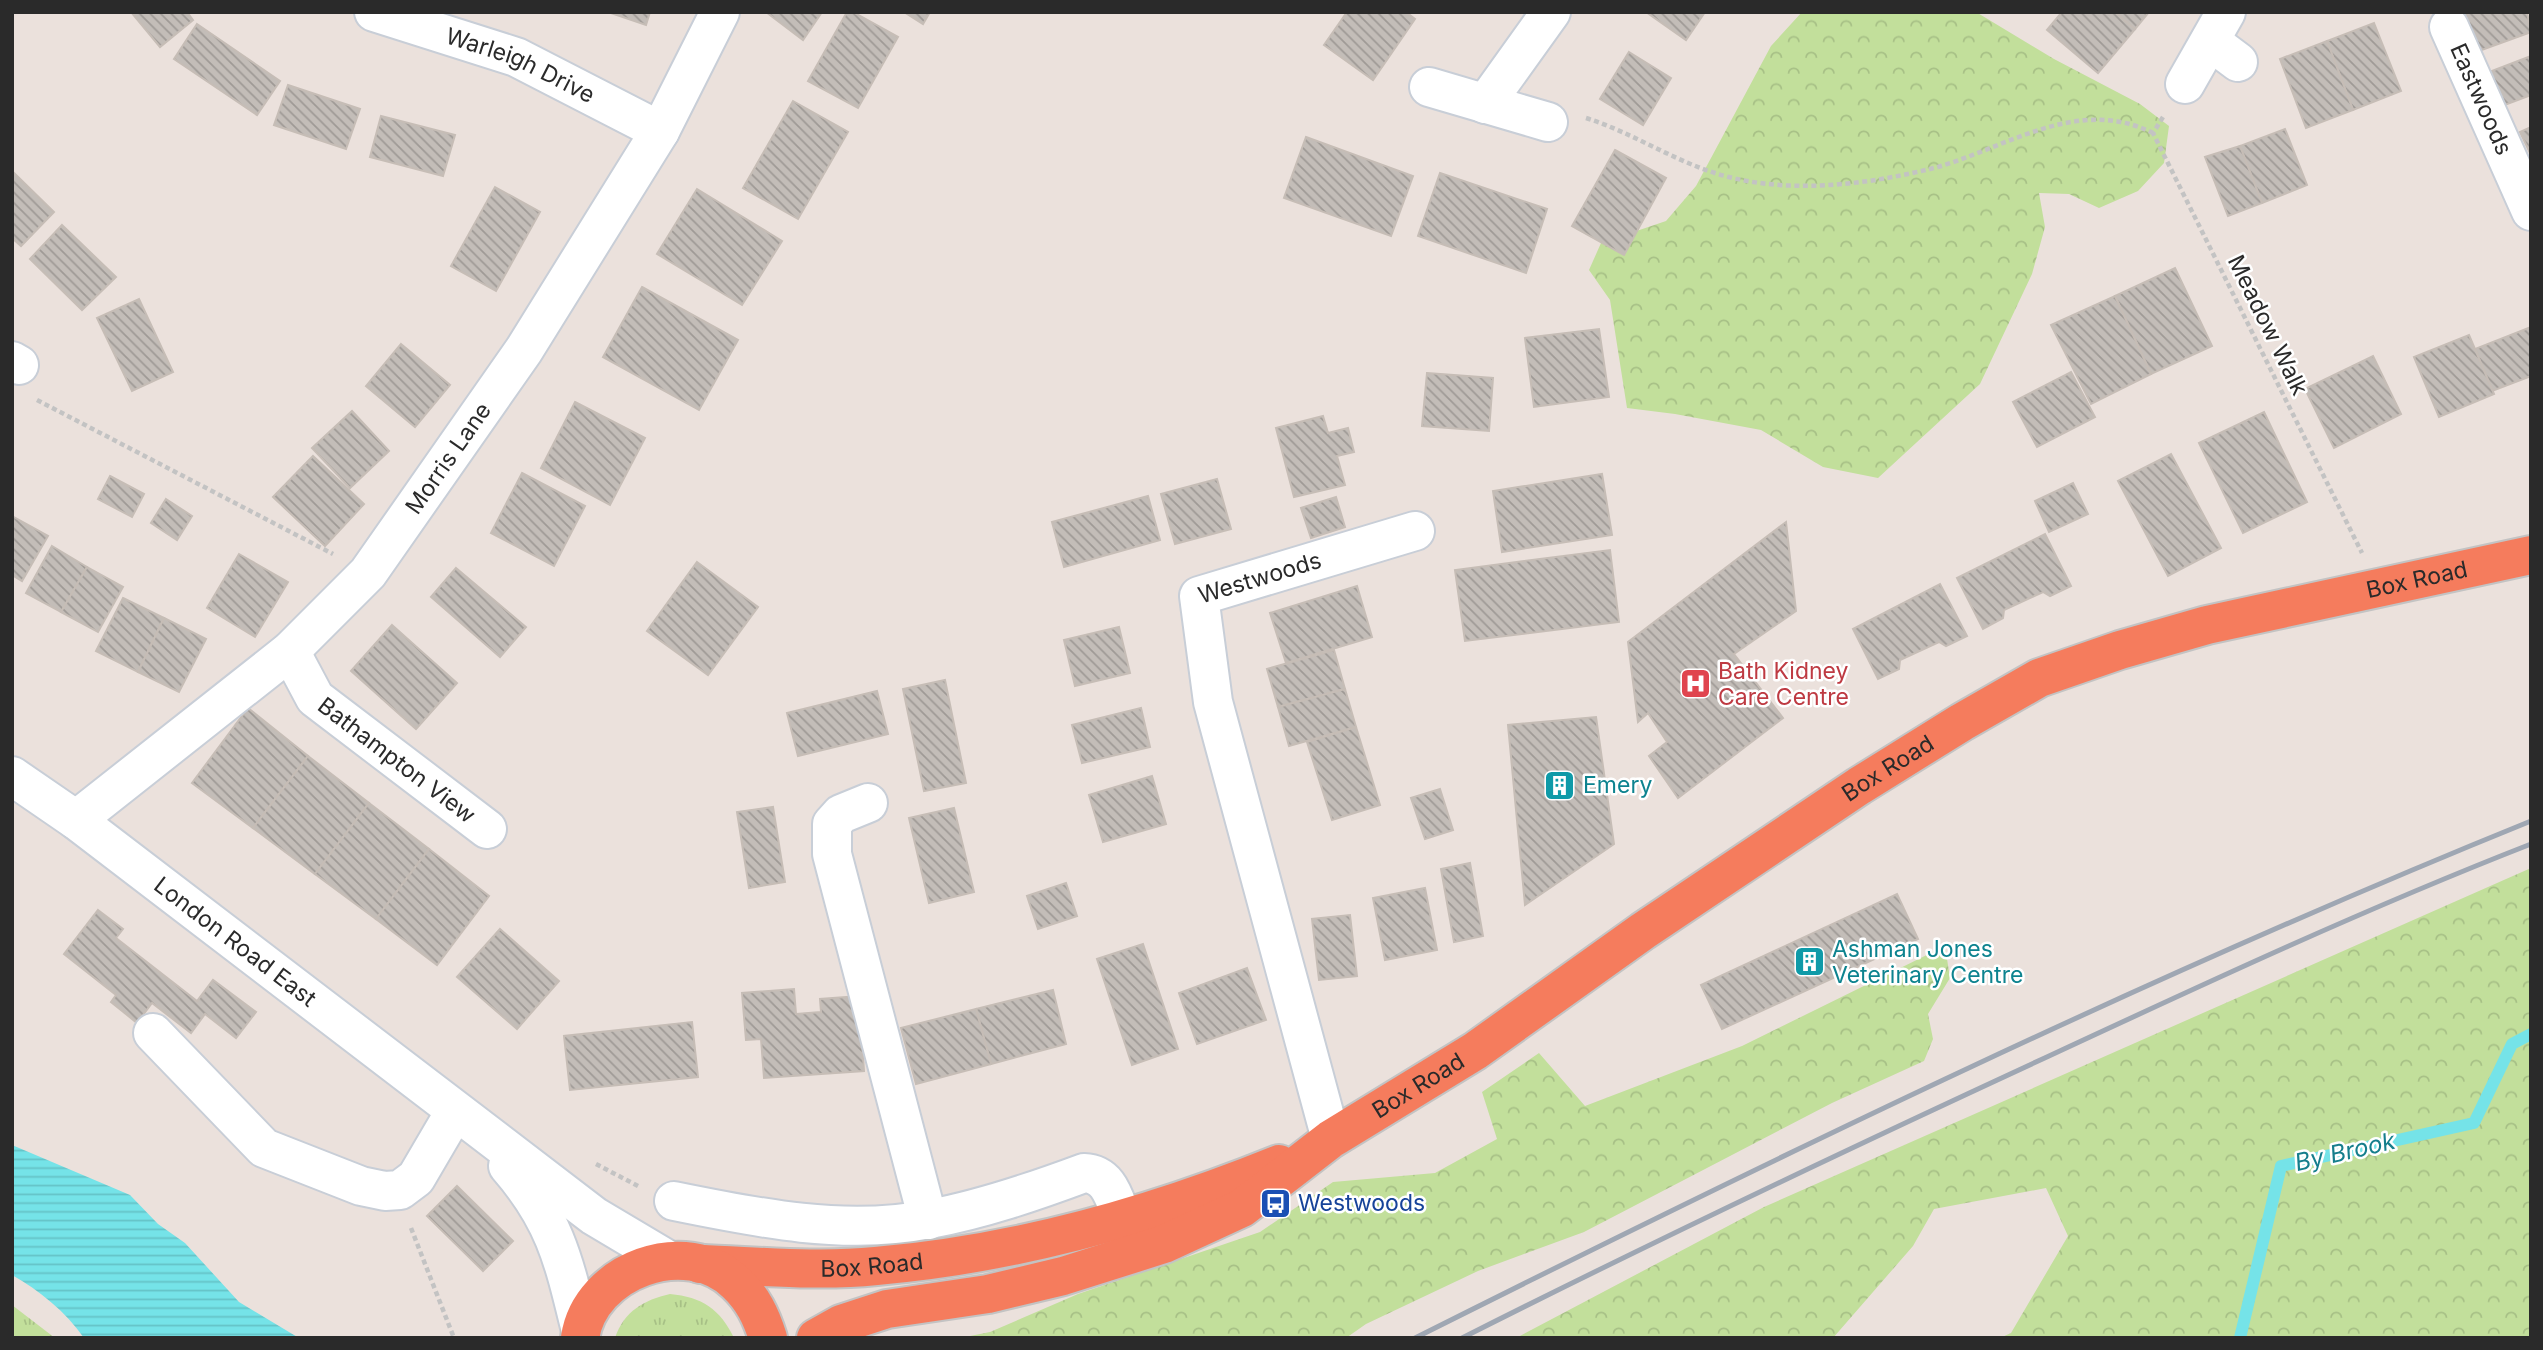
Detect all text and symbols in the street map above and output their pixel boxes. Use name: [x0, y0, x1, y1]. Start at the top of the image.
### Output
street label: Warleigh Drive: [443, 22, 600, 109]
street label: Eastwoods: [2444, 39, 2518, 159]
street label: Meadow Walk: [2222, 250, 2314, 400]
street label: Morris Lane: [400, 397, 497, 519]
street label: Westwoods: [1195, 546, 1325, 609]
street label: Box Road: [2364, 555, 2470, 604]
place label: Bath Kidney Care Centre: [1718, 657, 1849, 711]
hospital icon: Bath Kidney Care Centre: [1678, 667, 1712, 701]
street label: Bathampton View: [312, 691, 481, 829]
street label: Box Road: [1837, 729, 1939, 807]
building icon: Emery: [1543, 768, 1577, 802]
place label: Emery: [1583, 771, 1652, 799]
street label: London Road East: [148, 871, 322, 1013]
place label: Ashman Jones Veterinary Centre: [1832, 935, 2023, 989]
building icon: Ashman Jones Veterinary Centre: [1792, 945, 1826, 979]
street label: Box Road: [1367, 1047, 1469, 1124]
water label: By Brook: [2292, 1126, 2399, 1177]
bus stop icon: Westwoods: [1258, 1186, 1292, 1220]
place label: Westwoods: [1298, 1189, 1425, 1217]
street label: Box Road: [820, 1247, 925, 1283]

